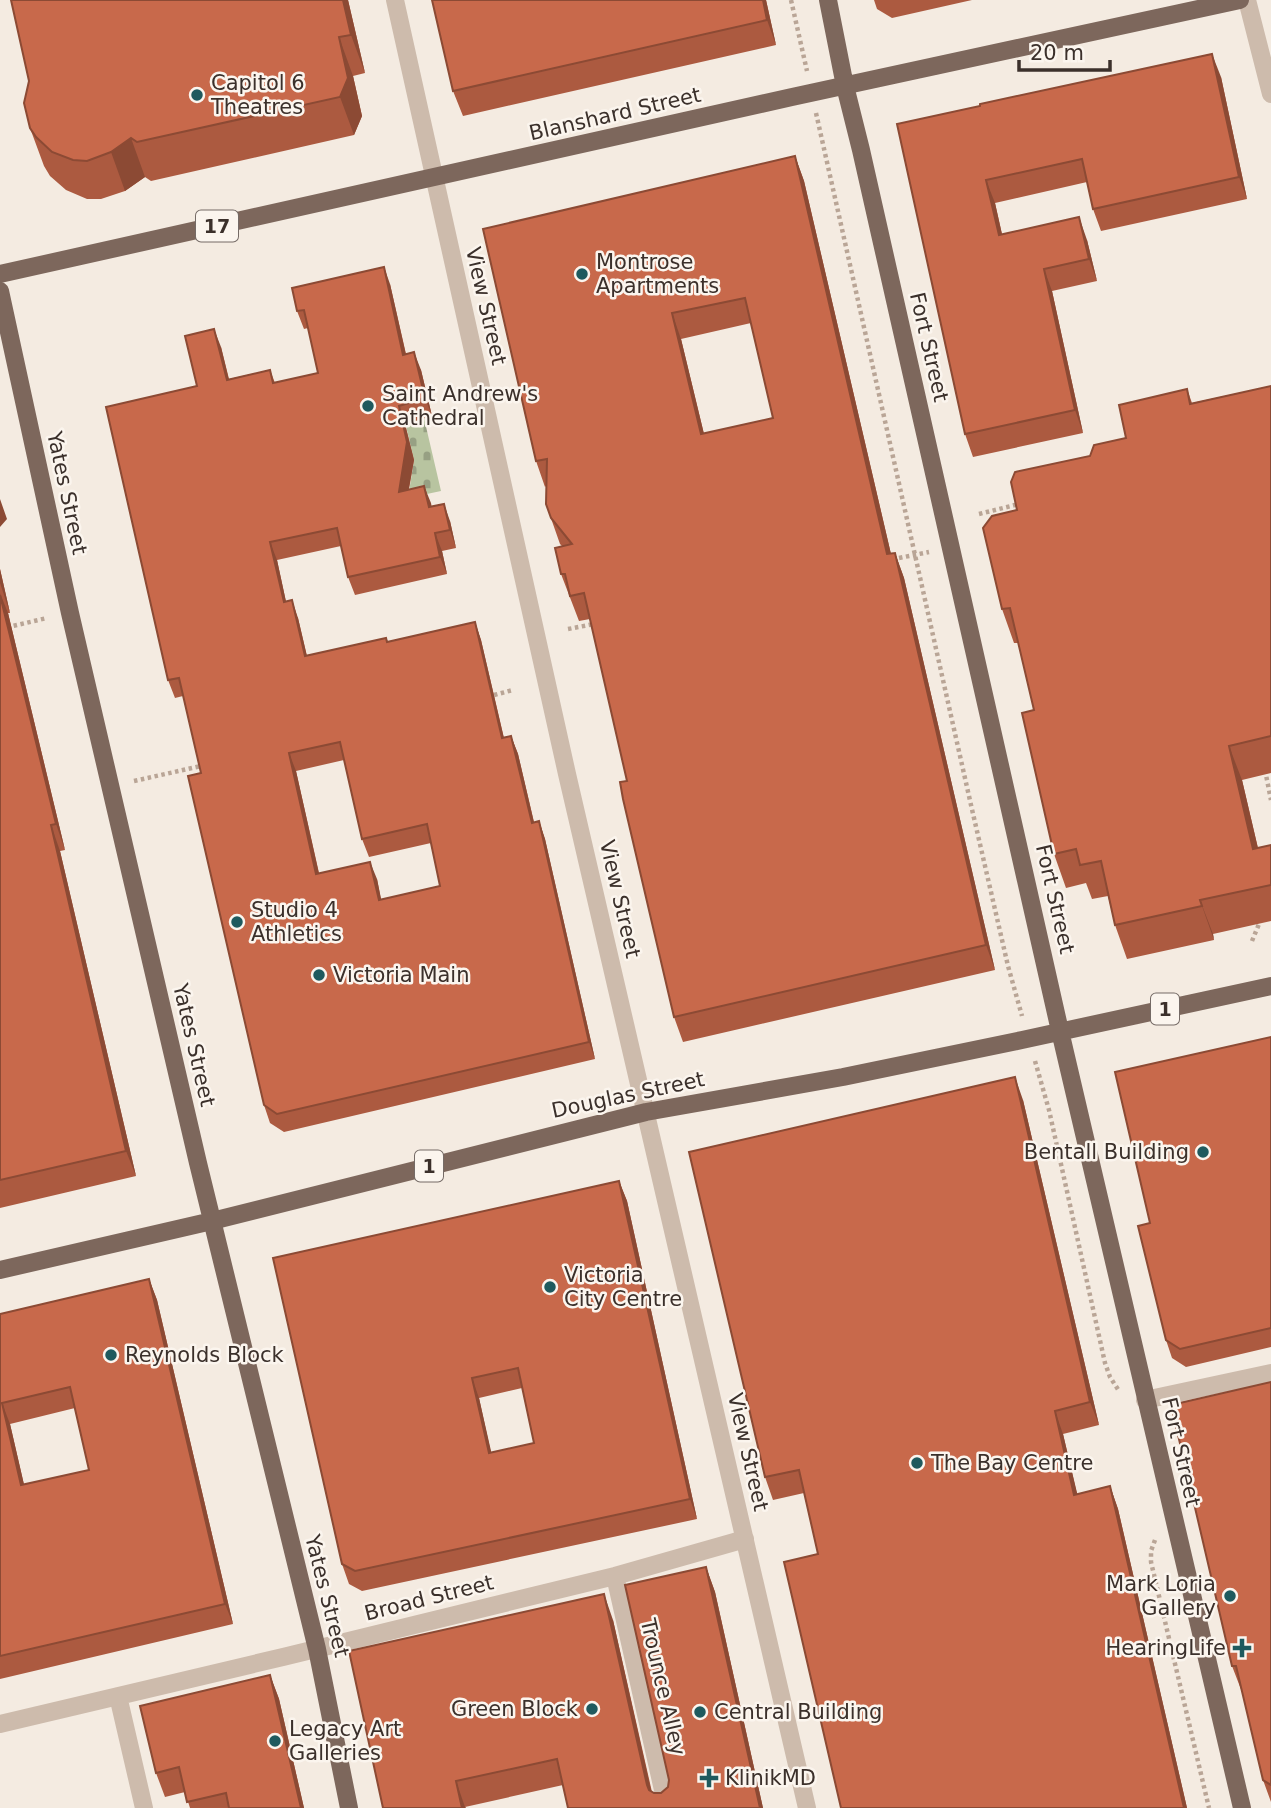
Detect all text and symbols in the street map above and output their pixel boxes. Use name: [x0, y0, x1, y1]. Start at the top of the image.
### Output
scale bar: [1019, 28, 1110, 72]
text: 20 m: [1030, 41, 1084, 65]
place label: Capitol 6 Theatres: [210, 71, 305, 119]
street label: Blanshard Street: [527, 83, 703, 145]
marker: Capitol 6 Theatres: [189, 87, 205, 103]
road number: 17: [196, 210, 238, 242]
street label: View Street: [461, 245, 511, 367]
place label: Montrose Apartments: [596, 250, 719, 298]
marker: Montrose Apartments: [574, 266, 590, 282]
street label: Fort Street: [905, 290, 953, 404]
place label: Saint Andrew's Cathedral: [382, 382, 538, 430]
marker: Saint Andrew's Cathedral: [360, 398, 376, 414]
street label: Yates Street: [42, 428, 92, 557]
street label: View Street: [595, 838, 645, 960]
street label: Fort Street: [1031, 842, 1079, 956]
place label: Studio 4 Athletics: [251, 898, 342, 946]
marker: Studio 4 Athletics: [229, 914, 245, 930]
place label: Victoria Main: [333, 963, 470, 987]
marker: Victoria Main: [311, 967, 327, 983]
street label: Yates Street: [168, 980, 220, 1109]
road number: 1: [1151, 993, 1179, 1024]
street label: Douglas Street: [549, 1067, 707, 1123]
place label: Bentall Building: [1024, 1140, 1189, 1164]
marker: Bentall Building: [1195, 1144, 1211, 1160]
road number: 1: [415, 1150, 443, 1182]
place label: Victoria City Centre: [564, 1263, 682, 1311]
marker: Victoria City Centre: [542, 1279, 558, 1295]
place label: Reynolds Block: [125, 1343, 285, 1367]
marker: Reynolds Block: [103, 1347, 119, 1363]
street label: View Street: [723, 1391, 773, 1513]
street label: Fort Street: [1157, 1395, 1205, 1509]
place label: The Bay Centre: [930, 1451, 1093, 1475]
marker: The Bay Centre: [909, 1455, 925, 1471]
street label: Yates Street: [300, 1531, 354, 1660]
street label: Broad Street: [362, 1570, 496, 1626]
place label: Mark Loria Gallery: [1106, 1572, 1216, 1620]
marker: Mark Loria Gallery: [1222, 1588, 1238, 1604]
street label: Trounce Alley: [635, 1615, 690, 1758]
place label: HearingLife: [1105, 1636, 1226, 1660]
marker: HearingLife: [1232, 1638, 1252, 1658]
place label: Green Block: [451, 1697, 579, 1721]
place label: Central Building: [714, 1700, 882, 1724]
marker: Green Block: [584, 1701, 600, 1717]
marker: Central Building: [692, 1704, 708, 1720]
place label: Legacy Art Galleries: [289, 1717, 401, 1765]
marker: Legacy Art Galleries: [267, 1733, 283, 1749]
place label: KlinikMD: [725, 1766, 816, 1790]
marker: KlinikMD: [699, 1768, 719, 1788]

